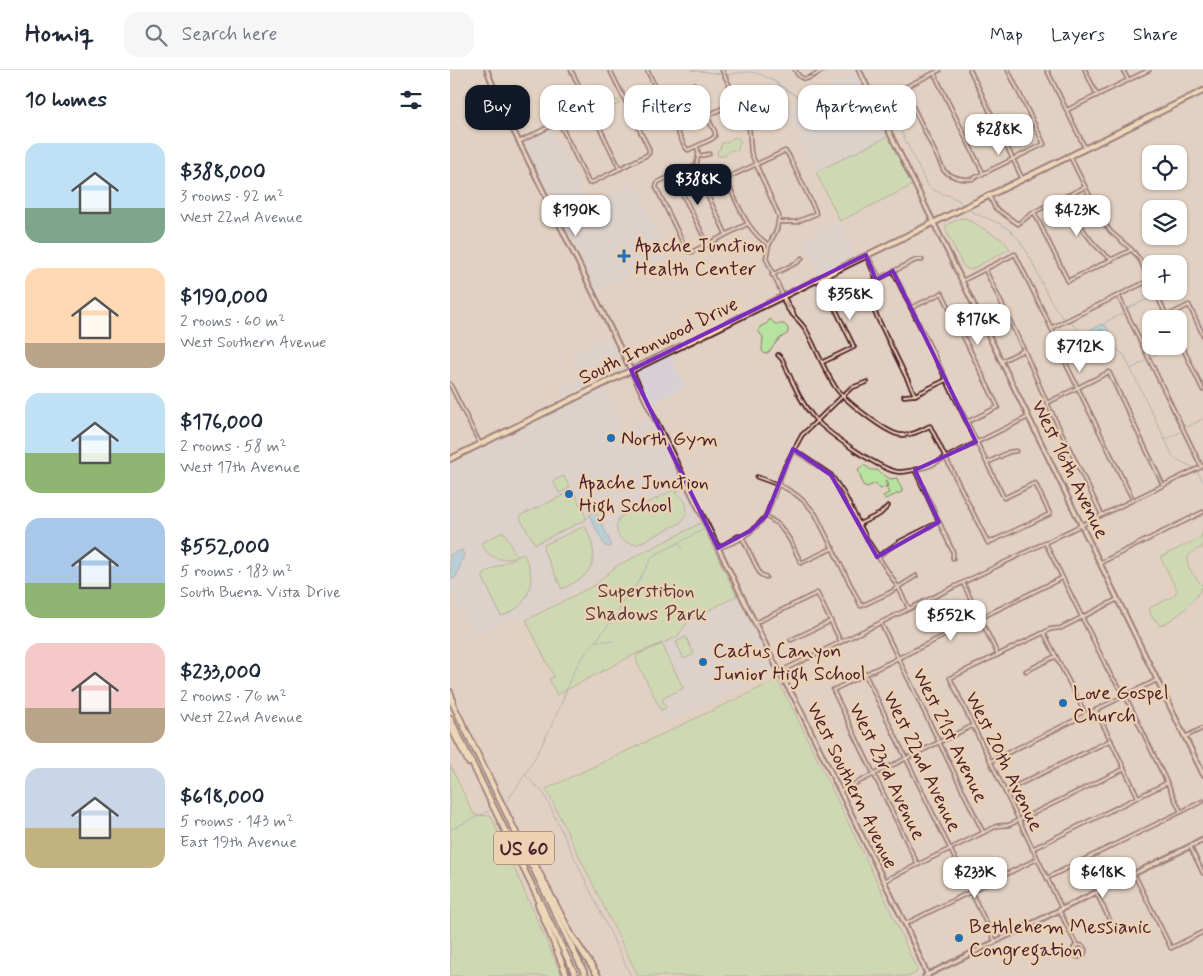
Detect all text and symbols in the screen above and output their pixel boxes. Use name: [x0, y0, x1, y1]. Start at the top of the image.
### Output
search box: [124, 12, 474, 57]
text: Homiq: [25, 19, 94, 50]
icon: search: [142, 21, 170, 49]
text: Search here: [182, 22, 277, 47]
text: Map: [990, 23, 1023, 47]
text: Layers: [1051, 23, 1105, 47]
text: Share: [1133, 23, 1178, 47]
chip: Buy: [465, 85, 530, 130]
chip: Rent: [540, 85, 614, 130]
chip: Filters: [624, 85, 710, 130]
chip: New: [720, 85, 788, 130]
chip: Apartment: [798, 85, 916, 130]
text: 10 homes: [25, 86, 107, 114]
icon: filters: [397, 86, 425, 114]
pin: $288K: [964, 114, 1034, 156]
text: $288K: [976, 119, 1022, 140]
map controls: [1142, 145, 1187, 355]
button: locate: [1142, 145, 1187, 190]
text: $388,000: [180, 158, 266, 186]
icon: home: [65, 163, 125, 223]
pin: $388K: [663, 164, 733, 206]
text: $388K: [675, 169, 721, 190]
text: 3 rooms · 92 m²: [180, 186, 284, 207]
pin: $190K: [541, 194, 611, 237]
pin: $423K: [1042, 194, 1112, 237]
text: $190K: [552, 200, 600, 221]
text: $423K: [1055, 200, 1100, 221]
button: layers: [1142, 200, 1187, 245]
text: West 22nd Avenue: [180, 207, 303, 228]
place label: Apache Junction Health Center: [635, 233, 765, 283]
marker: Apache Junction Health Center: [617, 249, 631, 263]
button: +: [1142, 255, 1187, 300]
pin: $358K: [815, 278, 885, 321]
text: $190,000: [180, 283, 268, 311]
text: $358K: [827, 284, 873, 305]
icon: home: [65, 288, 125, 348]
street label: South Ironwood Drive: [574, 291, 743, 392]
pin: $176K: [943, 304, 1013, 346]
text: $176K: [956, 309, 1000, 330]
button: −: [1142, 310, 1187, 355]
text: 2 rooms · 60 m²: [180, 311, 285, 332]
pin: $712K: [1045, 330, 1115, 373]
text: West Southern Avenue: [180, 332, 326, 353]
text: $712K: [1057, 336, 1103, 357]
street label: West 16th Avenue: [1024, 396, 1115, 544]
text: $176,000: [180, 408, 263, 436]
icon: home: [65, 413, 125, 473]
place label: North Gym: [621, 426, 718, 453]
marker: North Gym: [605, 432, 617, 444]
text: 2 rooms · 58 m²: [180, 436, 286, 457]
text: West 17th Avenue: [180, 457, 300, 478]
place label: Apache Junction High School: [579, 470, 709, 522]
marker: Apache Junction High School: [563, 488, 575, 500]
text: $552,000: [180, 533, 270, 561]
icon: home: [65, 538, 125, 598]
text: 5 rooms · 183 m²: [180, 561, 292, 582]
park label: Superstition Shadows Park: [585, 578, 707, 628]
text: South Buena Vista Drive: [180, 582, 341, 603]
pin: $552K: [916, 600, 986, 642]
text: $552K: [927, 605, 975, 626]
place label: Cactus Canyon Junior High School: [713, 638, 866, 690]
marker: Cactus Canyon Junior High School: [697, 656, 709, 668]
text: $233,000: [180, 658, 261, 686]
icon: home: [65, 663, 125, 723]
street label: West 21st Avenue: [905, 664, 994, 808]
place label: Love Gospel Church: [1073, 680, 1169, 730]
text: 2 rooms · 76 m²: [180, 686, 287, 707]
street label: West 22nd Avenue: [876, 687, 968, 837]
street label: West 20th Avenue: [958, 687, 1049, 836]
marker: Love Gospel Church: [1057, 697, 1069, 709]
street label: West Southern Avenue: [799, 698, 904, 874]
street label: West 23rd Avenue: [842, 699, 932, 845]
text: West 22nd Avenue: [180, 707, 303, 728]
text: $618,000: [180, 783, 264, 811]
icon: home: [65, 788, 125, 848]
text: 5 rooms · 143 m²: [180, 811, 293, 832]
road number: US 60: [494, 831, 554, 864]
text: East 19th Avenue: [180, 832, 297, 853]
pin: $233K: [940, 856, 1010, 899]
pin: $618K: [1068, 856, 1138, 899]
text: $233K: [954, 862, 996, 883]
text: $618K: [1081, 862, 1125, 883]
place label: Bethlehem Messianic Congregation: [969, 914, 1152, 966]
marker: Bethlehem Messianic Congregation: [953, 932, 965, 944]

